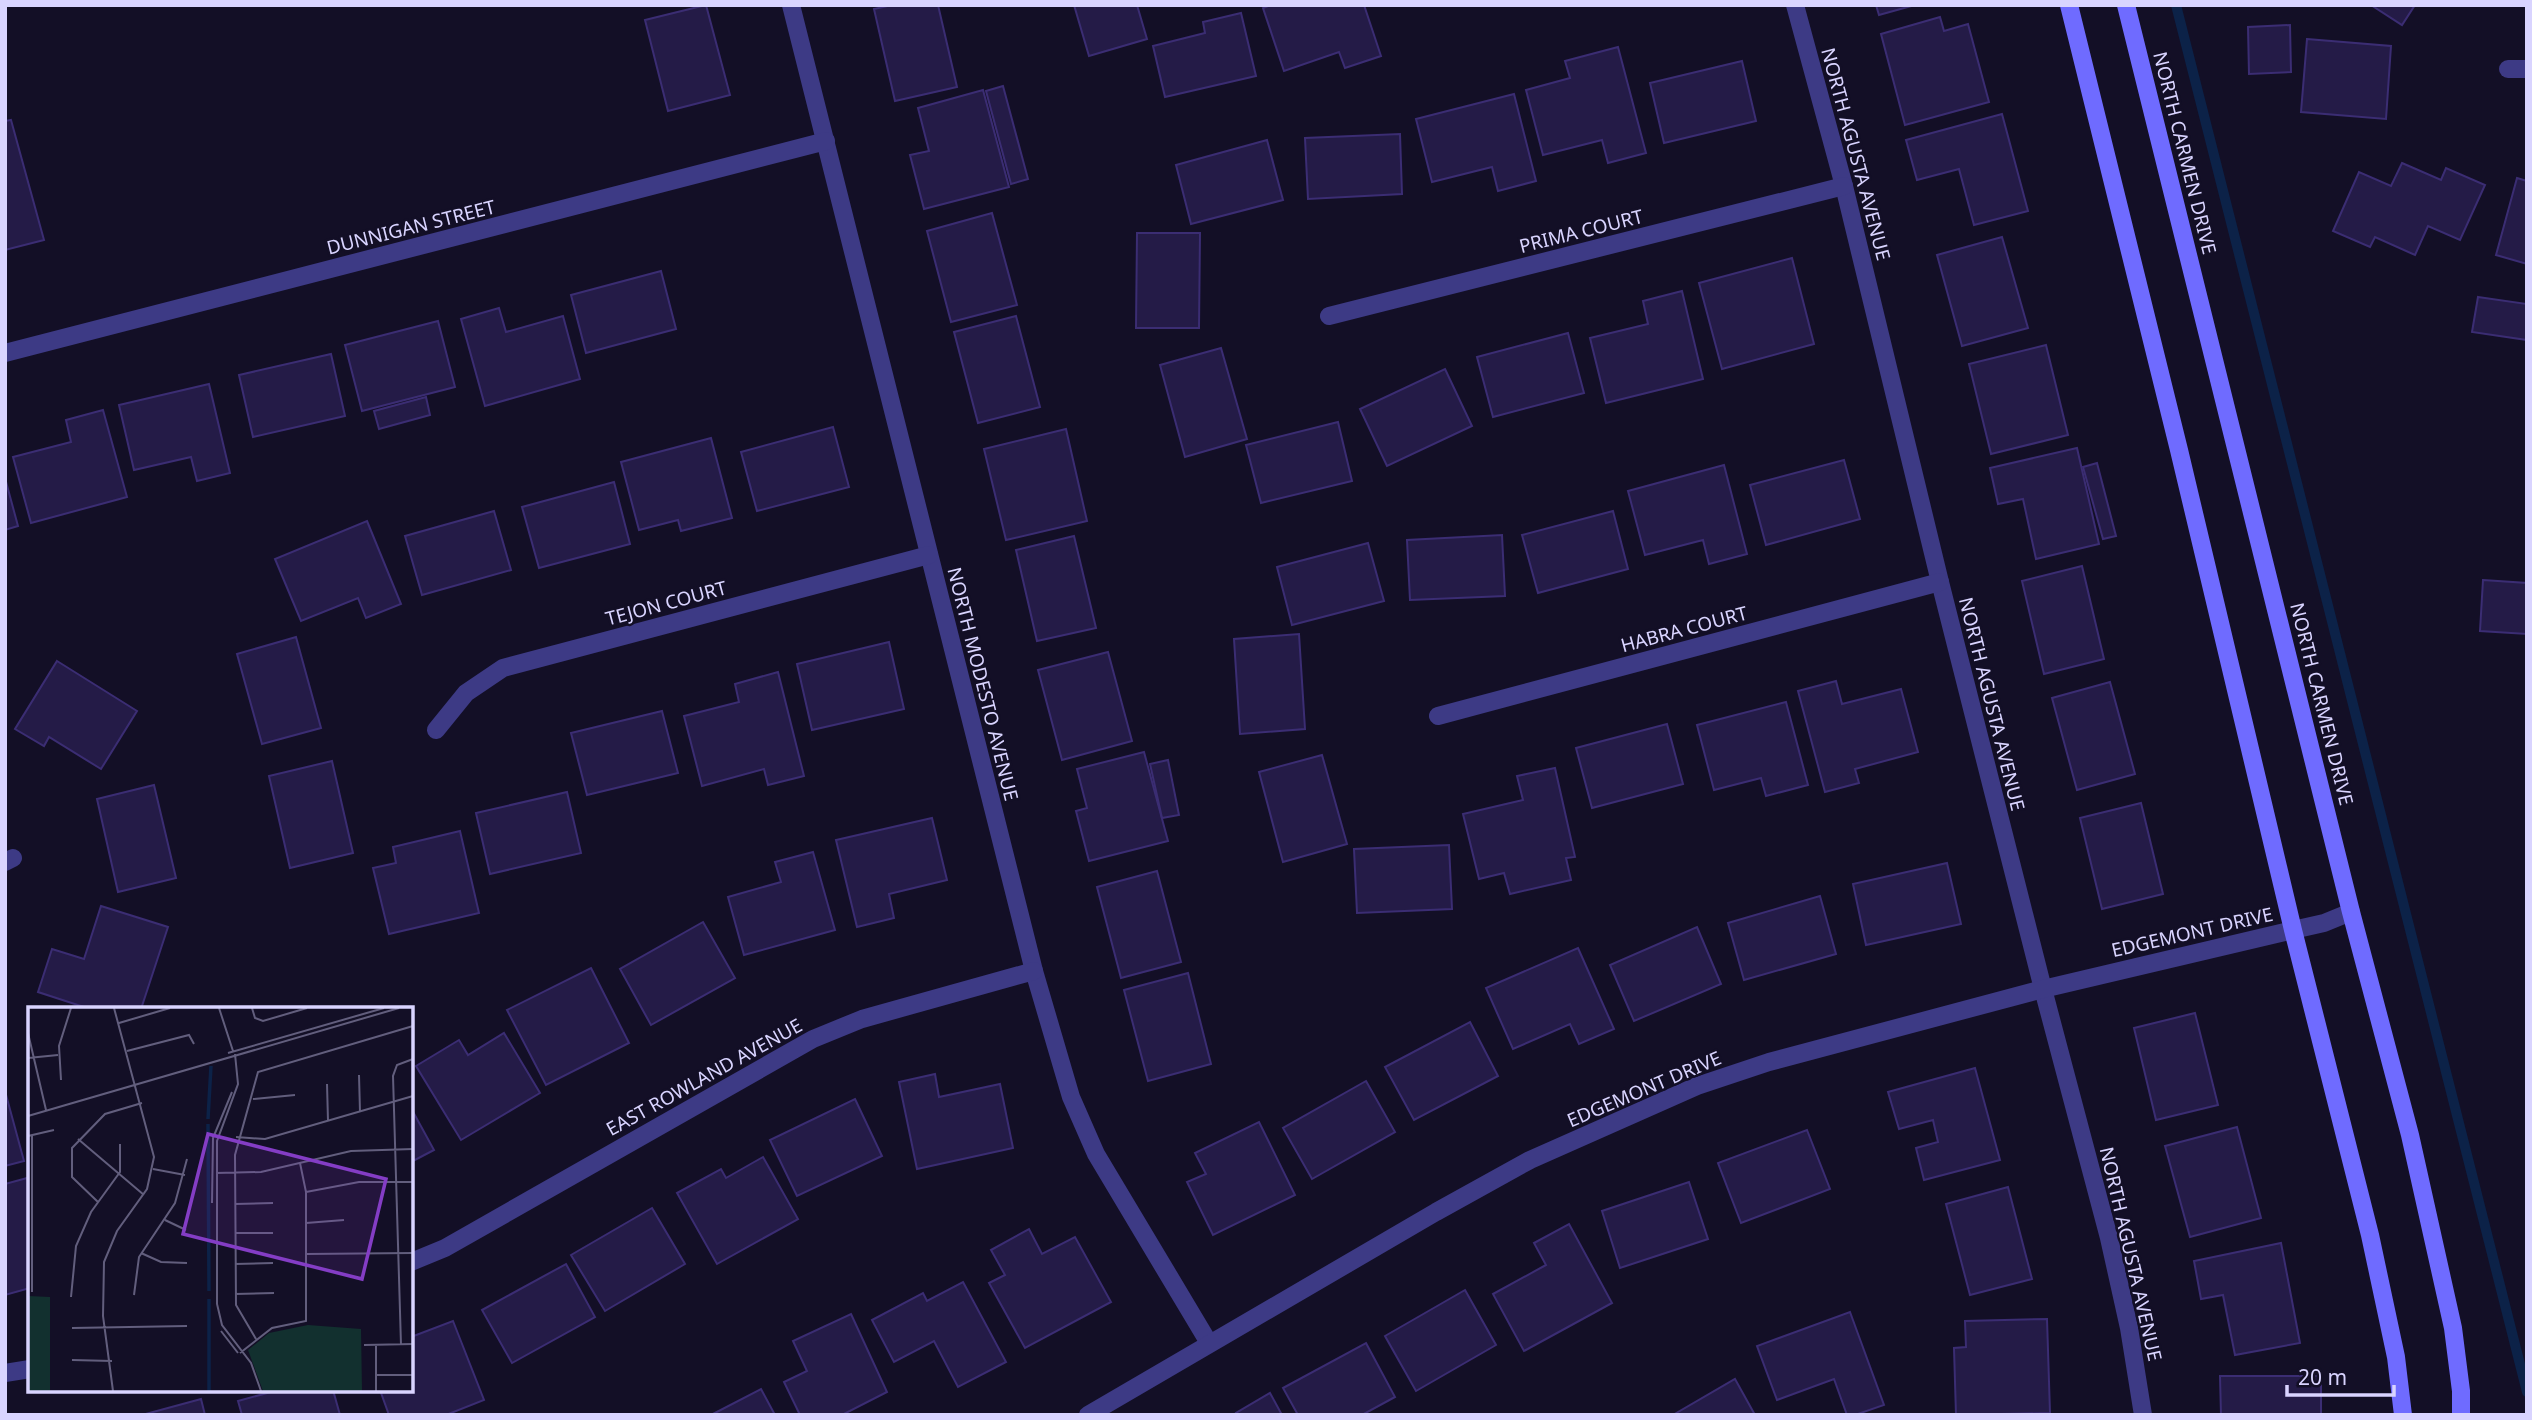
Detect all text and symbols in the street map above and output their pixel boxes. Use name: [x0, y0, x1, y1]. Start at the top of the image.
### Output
street label: NORTH AGUSTA AVENUE: [1815, 45, 1897, 263]
street label: NORTH CARMEN DRIVE: [2147, 49, 2223, 257]
street label: DUNNIGAN STREET: [324, 193, 498, 261]
street label: PRIMA COURT: [1516, 203, 1646, 259]
street label: NORTH MODESTO AVENUE: [941, 565, 1025, 803]
street label: TEJON COURT: [603, 574, 730, 632]
street label: NORTH AGUSTA AVENUE: [1953, 595, 2031, 813]
street label: HABRA COURT: [1618, 599, 1751, 658]
street label: NORTH CARMEN DRIVE: [2284, 600, 2360, 808]
street label: EDGEMONT DRIVE: [2109, 901, 2275, 963]
inset map: [28, 1007, 413, 1392]
street label: EAST ROWLAND AVENUE: [601, 1012, 807, 1142]
street label: EDGEMONT DRIVE: [1563, 1045, 1725, 1133]
street label: NORTH AGUSTA AVENUE: [2094, 1144, 2168, 1364]
scale bar: [2287, 1354, 2394, 1398]
text: 20 m: [2298, 1363, 2347, 1391]

